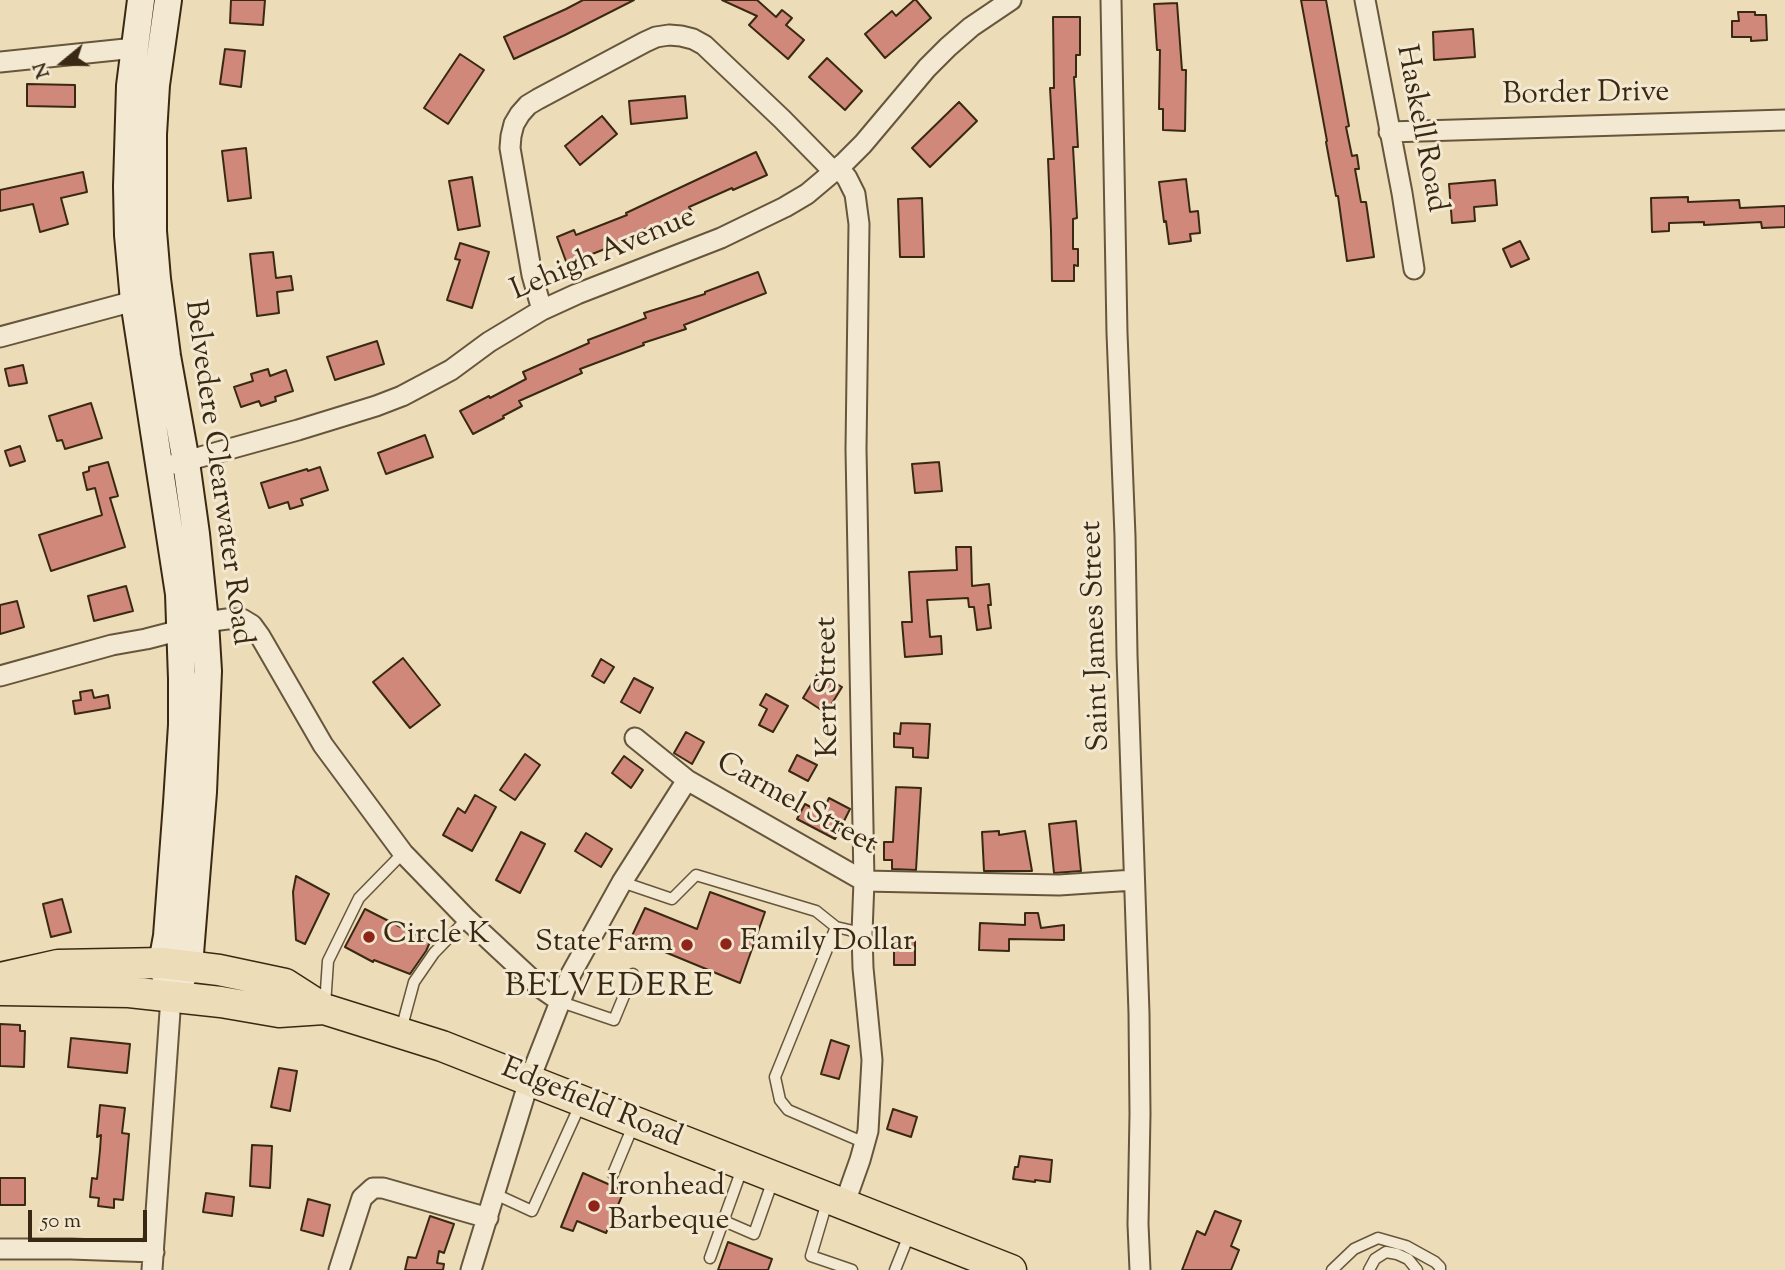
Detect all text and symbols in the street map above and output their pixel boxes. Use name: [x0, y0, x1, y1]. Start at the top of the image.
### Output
north arrow: [28, 28, 98, 98]
street label: Haskell Road: [1385, 42, 1453, 216]
text: N: [27, 58, 58, 82]
street label: Border Drive: [1502, 77, 1670, 115]
street label: Lehigh Avenue: [506, 201, 702, 311]
street label: Belvedere Clearwater Road: [174, 298, 258, 648]
street label: Saint James Street: [1076, 520, 1120, 752]
street label: Kerr Street: [811, 616, 849, 758]
street label: Carmel Street: [709, 747, 883, 865]
place label: Circle K: [383, 919, 490, 955]
place label: Family Dollar: [740, 926, 914, 962]
place label: State Farm: [535, 927, 673, 963]
marker: Circle K: [361, 929, 377, 945]
marker: Family Dollar: [718, 936, 734, 952]
marker: State Farm: [679, 937, 695, 953]
district label: BELVEDERE: [506, 969, 714, 1009]
street label: Edgefield Road: [495, 1052, 687, 1158]
place label: Ironhead Barbeque: [608, 1171, 729, 1242]
scale bar: [32, 1196, 150, 1240]
marker: Ironhead Barbeque: [586, 1198, 602, 1214]
text: 50 m: [41, 1207, 81, 1237]

